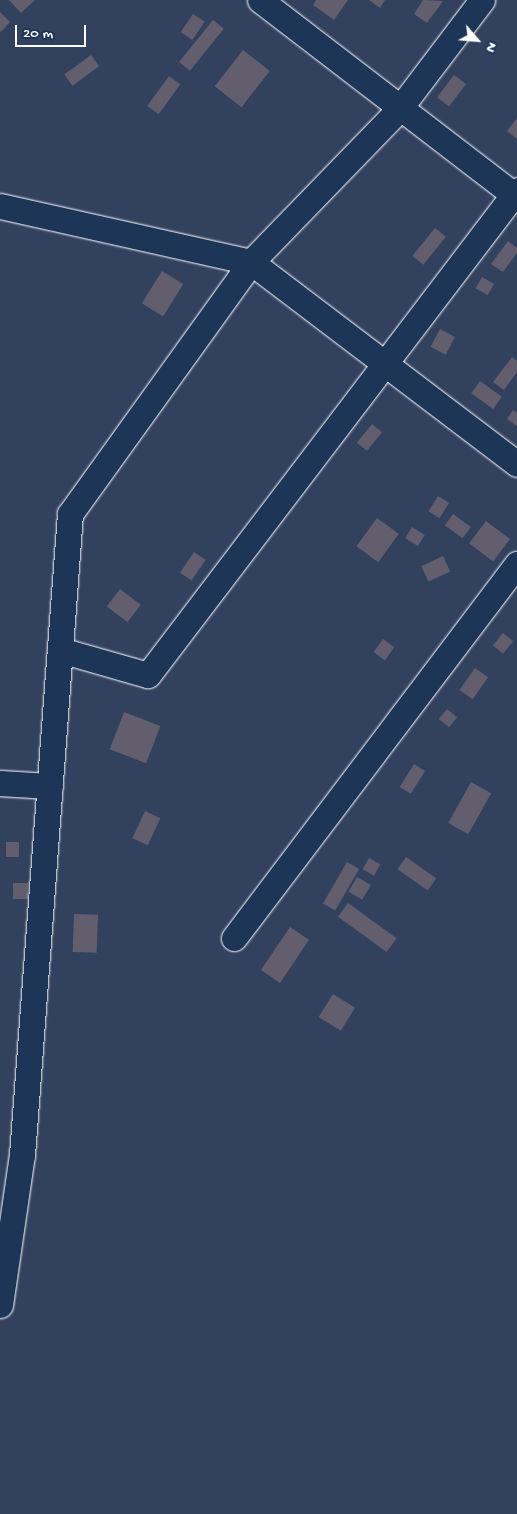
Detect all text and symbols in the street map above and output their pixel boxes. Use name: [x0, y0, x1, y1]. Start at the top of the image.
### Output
scale bar: [18, 15, 89, 47]
north arrow: [452, 15, 502, 65]
text: 20 m: [23, 25, 53, 43]
text: N: [481, 39, 500, 55]

